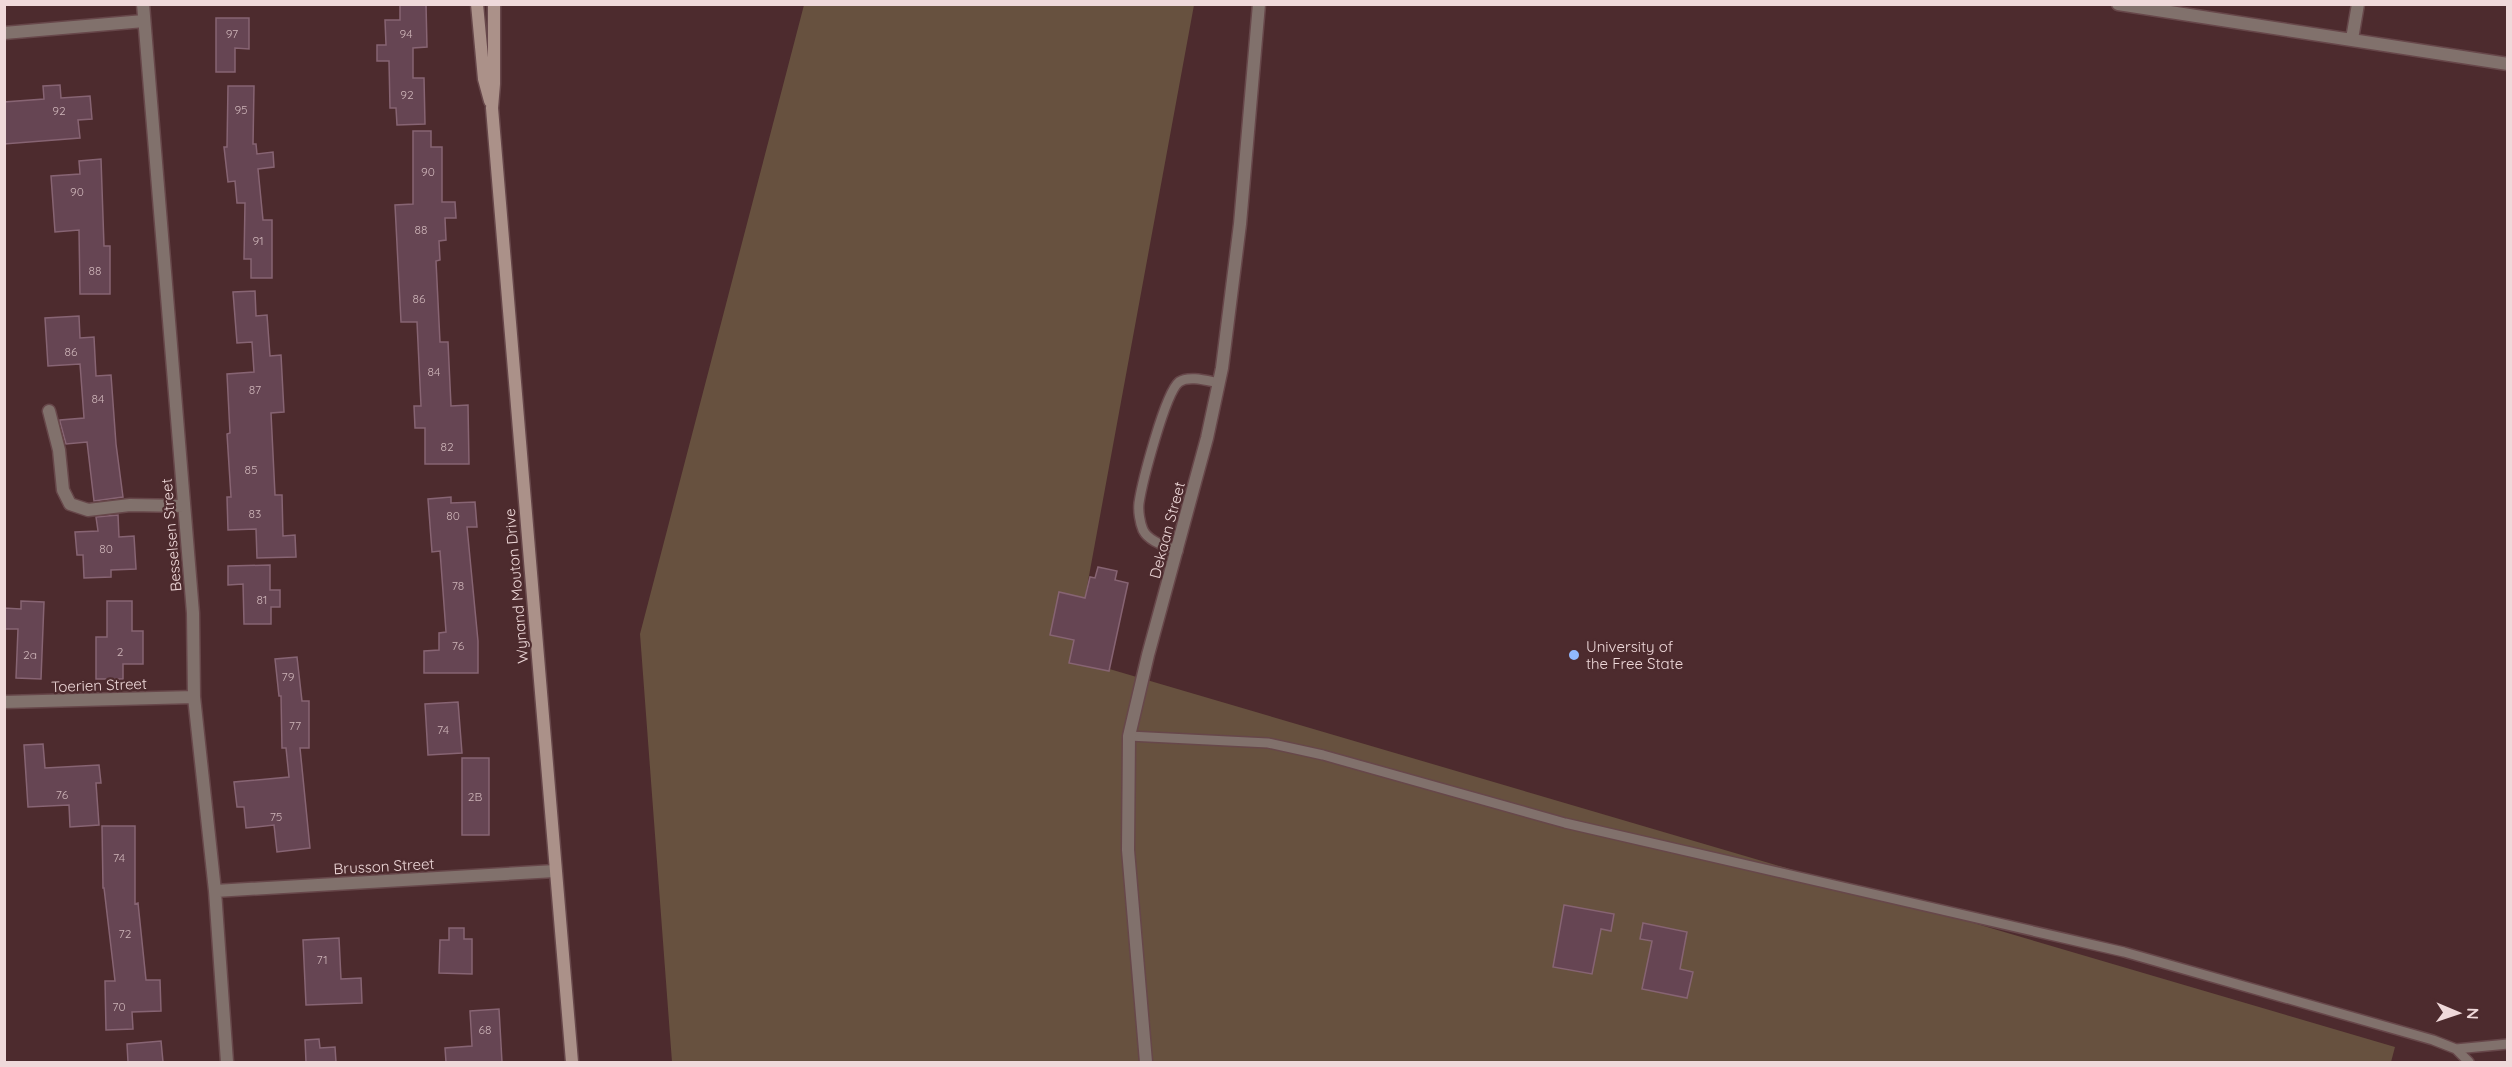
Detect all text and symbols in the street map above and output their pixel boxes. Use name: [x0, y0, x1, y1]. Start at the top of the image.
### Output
house number: 97: [226, 26, 238, 41]
house number: 94: [399, 26, 413, 41]
house number: 92: [400, 87, 414, 102]
house number: 95: [234, 102, 248, 117]
house number: 92: [52, 103, 66, 118]
house number: 90: [421, 164, 435, 179]
house number: 90: [70, 184, 84, 199]
house number: 88: [415, 222, 427, 237]
house number: 91: [252, 233, 264, 248]
house number: 88: [89, 263, 101, 278]
house number: 86: [413, 291, 426, 306]
house number: 86: [65, 344, 78, 359]
house number: 84: [428, 364, 440, 379]
house number: 87: [249, 382, 261, 397]
house number: 84: [92, 391, 104, 406]
house number: 82: [440, 439, 454, 454]
house number: 85: [244, 462, 258, 477]
street label: Besselsen Street: [157, 478, 185, 592]
street label: Dekaan Street: [1145, 480, 1189, 580]
house number: 83: [249, 506, 261, 521]
house number: 80: [446, 508, 460, 523]
street label: Wynand Mouton Drive: [500, 508, 532, 664]
house number: 80: [99, 541, 113, 556]
house number: 78: [452, 578, 464, 593]
house number: 81: [257, 592, 267, 607]
place label: University of the Free State: [1586, 637, 1683, 673]
house number: 76: [452, 638, 465, 653]
house number: 2: [117, 644, 124, 659]
house number: 2a: [23, 647, 37, 662]
marker: University of the Free State: [1567, 648, 1581, 662]
house number: 79: [282, 669, 295, 684]
street label: Toerien Street: [51, 674, 147, 696]
house number: 77: [289, 718, 301, 733]
house number: 74: [437, 722, 449, 737]
house number: 76: [56, 787, 69, 802]
house number: 2B: [468, 789, 482, 804]
house number: 75: [270, 809, 282, 824]
house number: 74: [113, 850, 125, 865]
street label: Brusson Street: [333, 854, 435, 878]
house number: 72: [119, 926, 132, 941]
house number: 71: [316, 952, 328, 967]
north arrow: [2428, 983, 2488, 1043]
house number: 70: [112, 999, 126, 1014]
text: N: [2463, 1007, 2483, 1020]
house number: 68: [479, 1022, 491, 1037]

